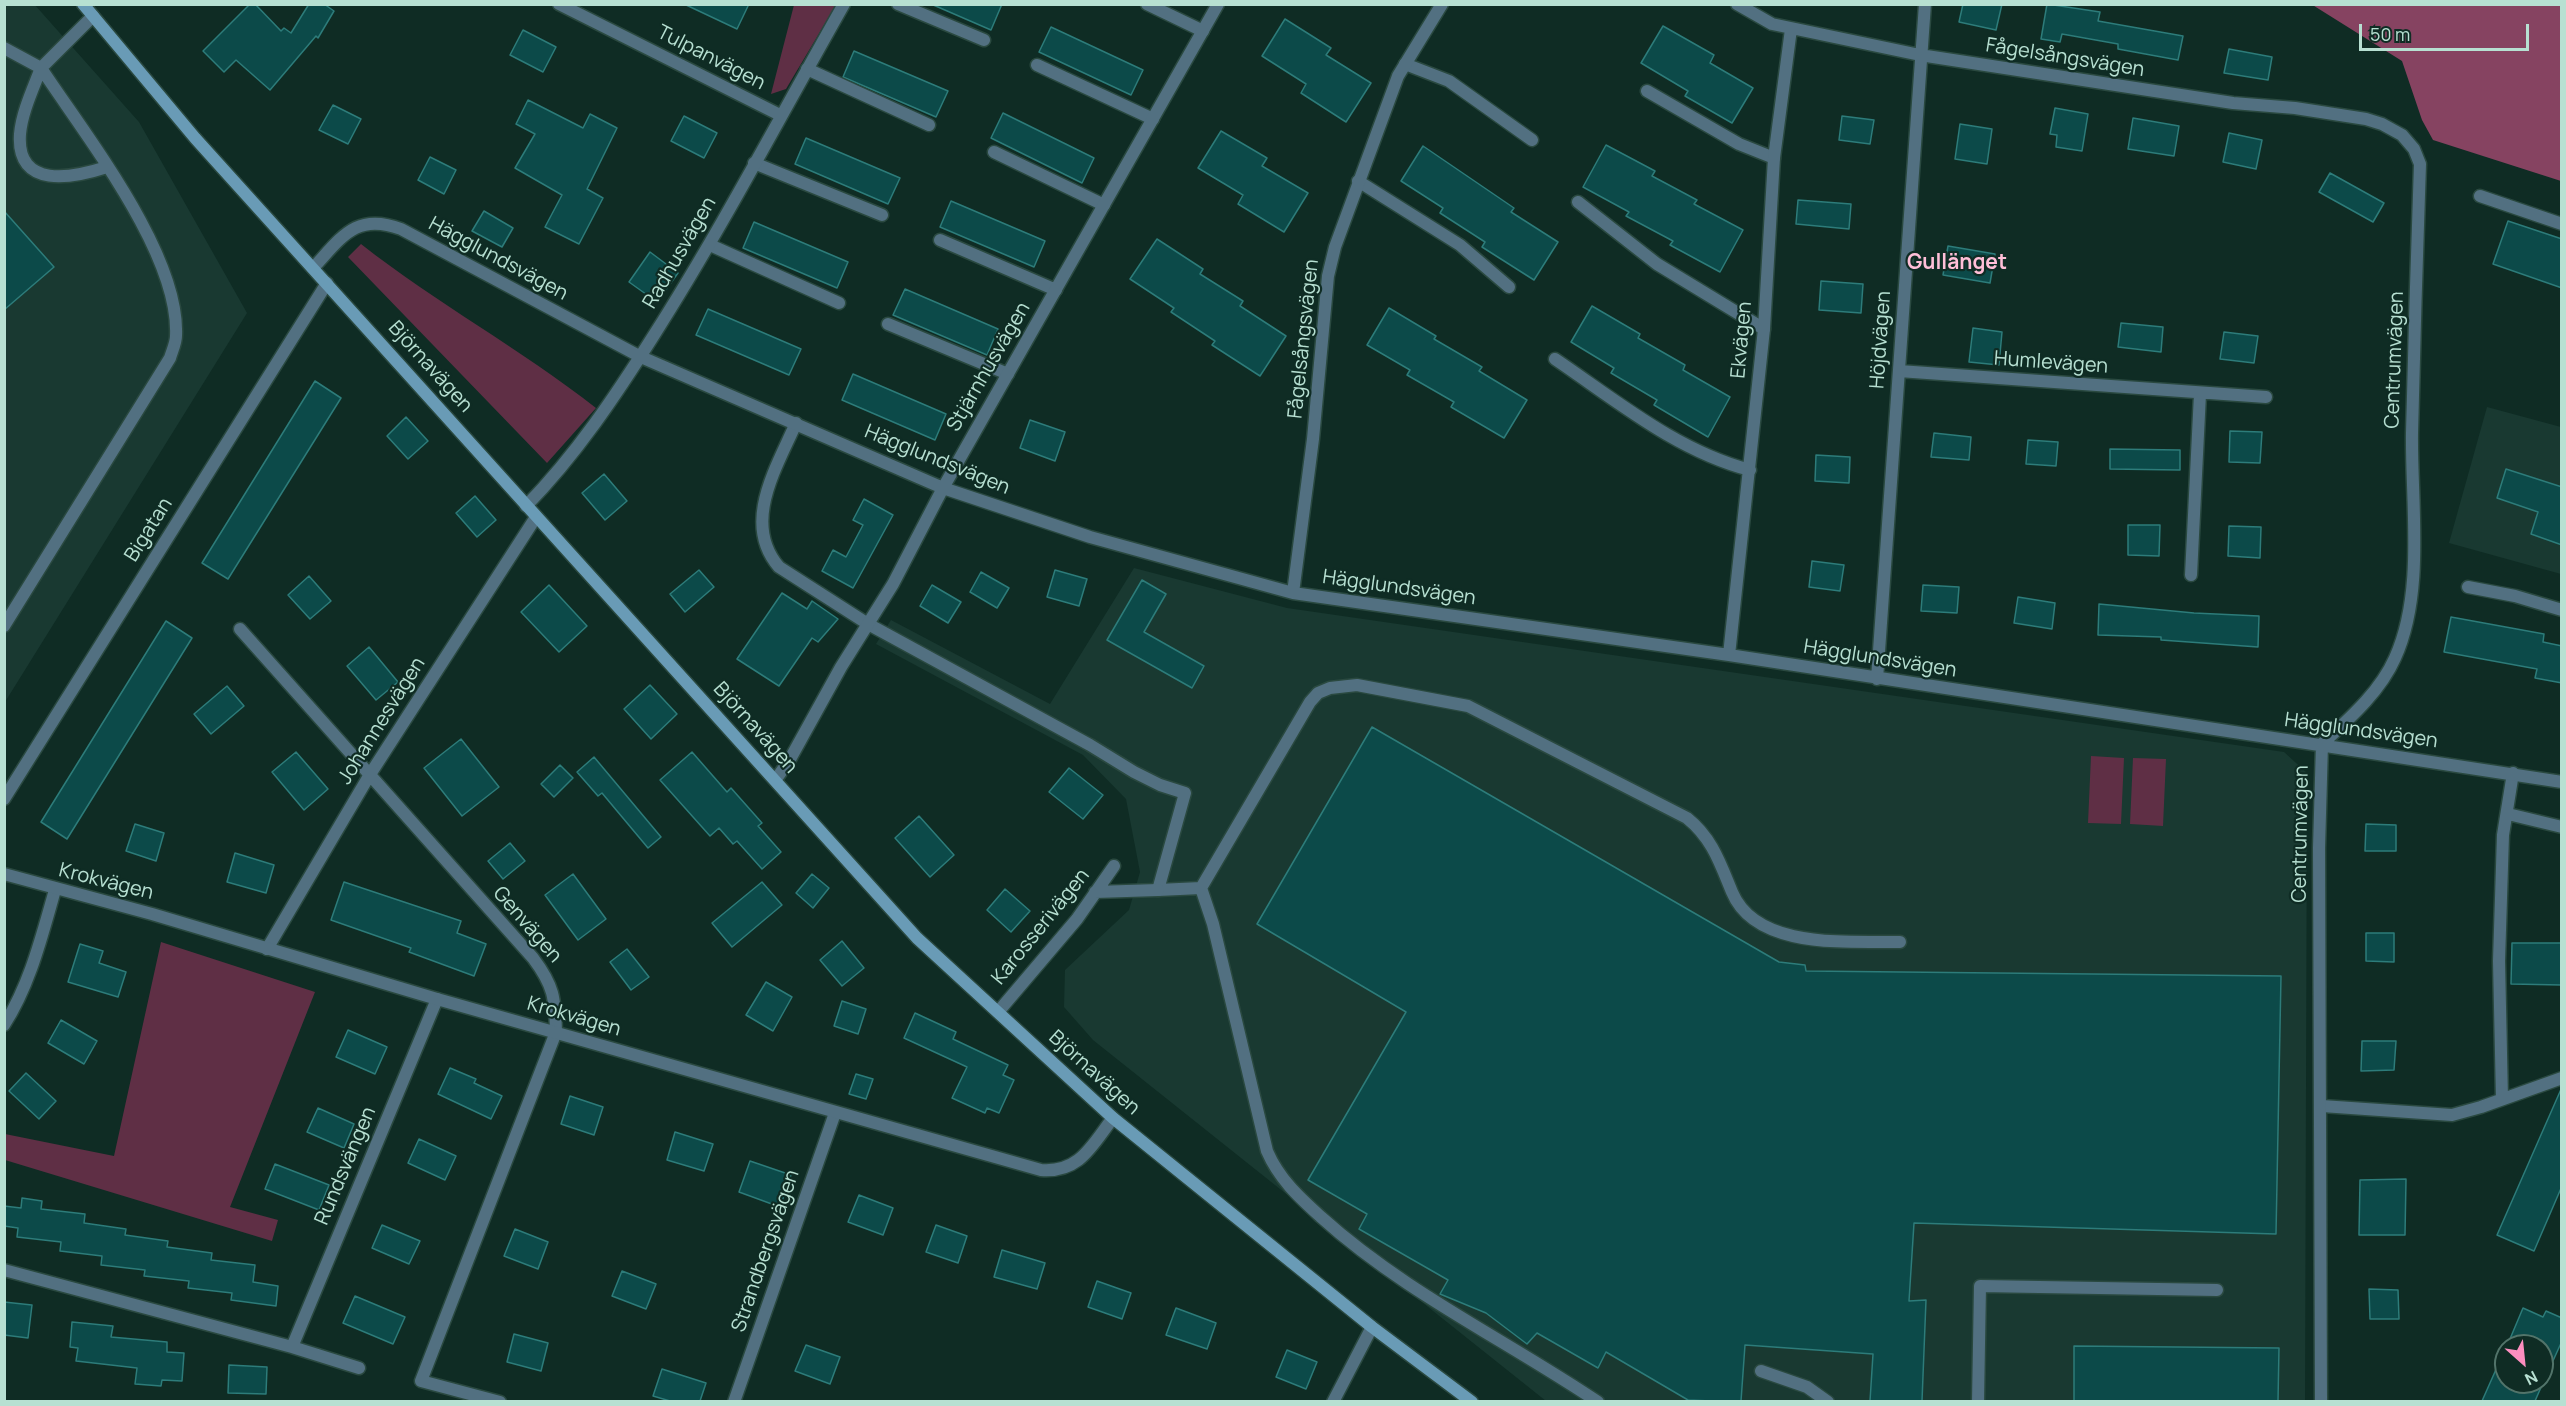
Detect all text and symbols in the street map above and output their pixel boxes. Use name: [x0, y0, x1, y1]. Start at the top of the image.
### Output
scale bar: [2362, 12, 2532, 50]
street label: Tulpanvägen: [653, 21, 769, 95]
text: 50 m: [2370, 22, 2410, 46]
street label: Fågelsångsvägen: [1984, 34, 2146, 82]
street label: Radhusvägen: [638, 193, 722, 313]
street label: Hägglundsvägen: [424, 212, 572, 306]
district label: Gullänget: [1907, 250, 2007, 276]
street label: Fågelsångsvägen: [1284, 258, 1324, 420]
street label: Höjdvägen: [1866, 290, 1896, 390]
street label: Centrumvägen: [2381, 291, 2409, 429]
street label: Stjärnhusvägen: [942, 298, 1036, 436]
street label: Ekvägen: [1727, 301, 1757, 379]
street label: Björnavägen: [383, 316, 477, 418]
street label: Humlevägen: [1993, 347, 2109, 379]
street label: Hägglundsvägen: [861, 420, 1013, 500]
street label: Bigatan: [120, 494, 178, 566]
street label: Hägglundsvägen: [1321, 565, 1477, 611]
street label: Hägglundsvägen: [1802, 635, 1958, 683]
street label: Johannesvägen: [333, 653, 431, 789]
street label: Björnavägen: [708, 677, 802, 779]
street label: Hägglundsvägen: [2283, 708, 2439, 754]
street label: Centrumvägen: [2288, 765, 2314, 903]
street label: Krokvägen: [56, 859, 156, 905]
street label: Karosserivägen: [987, 864, 1095, 990]
street label: Genvägen: [487, 882, 567, 968]
street label: Krokvägen: [524, 992, 624, 1042]
street label: Björnavägen: [1043, 1026, 1145, 1120]
street label: Rundsvängen: [310, 1103, 382, 1229]
street label: Strandbergsvägen: [727, 1167, 805, 1335]
north arrow: [2494, 1334, 2554, 1394]
text: N: [2521, 1366, 2541, 1391]

